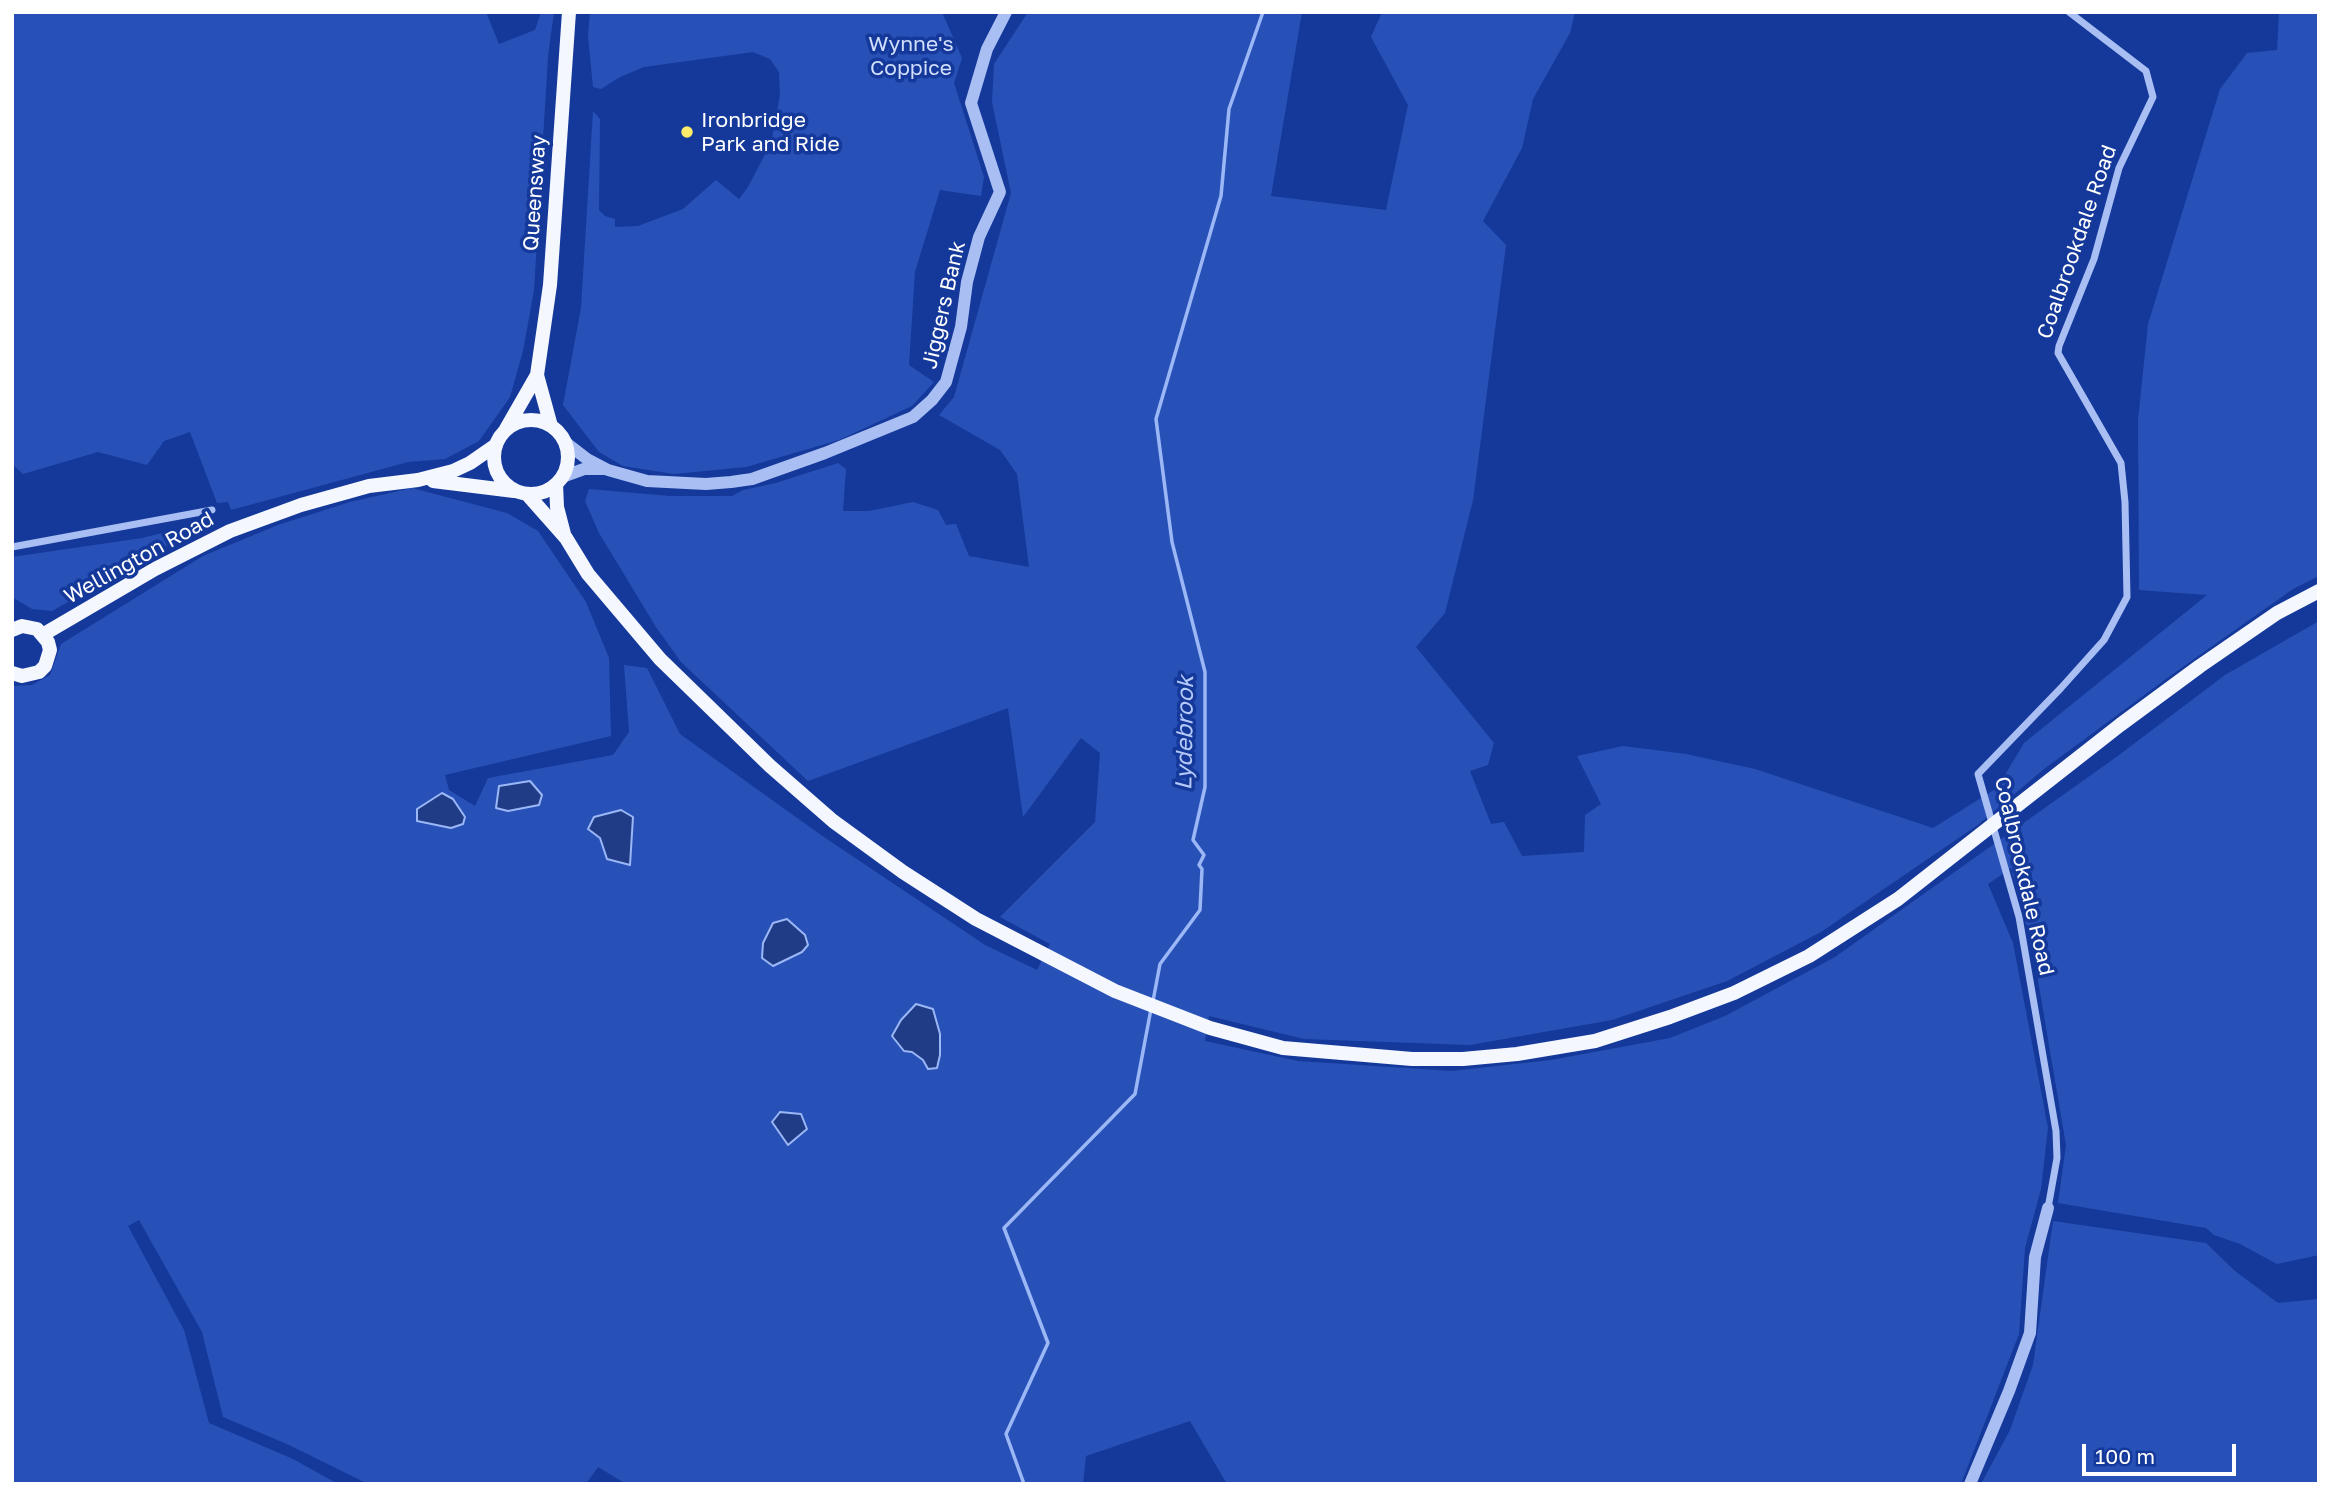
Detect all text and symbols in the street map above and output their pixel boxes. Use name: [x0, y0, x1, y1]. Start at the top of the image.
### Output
park label: Wynne's Coppice: [868, 31, 954, 81]
place label: Ironbridge Park and Ride: [701, 107, 840, 157]
marker: Ironbridge Park and Ride: [679, 124, 695, 140]
street label: Queensway: [518, 134, 552, 252]
street label: Coalbrookdale Road: [2032, 142, 2122, 342]
street label: Jiggers Bank: [917, 239, 971, 371]
street label: Wellington Road: [60, 506, 218, 610]
water label: Lydebrook: [1170, 675, 1200, 791]
street label: Coalbrookdale Road: [1989, 774, 2059, 978]
scale bar: [2086, 1430, 2240, 1474]
text: 100 m: [2095, 1443, 2155, 1469]

